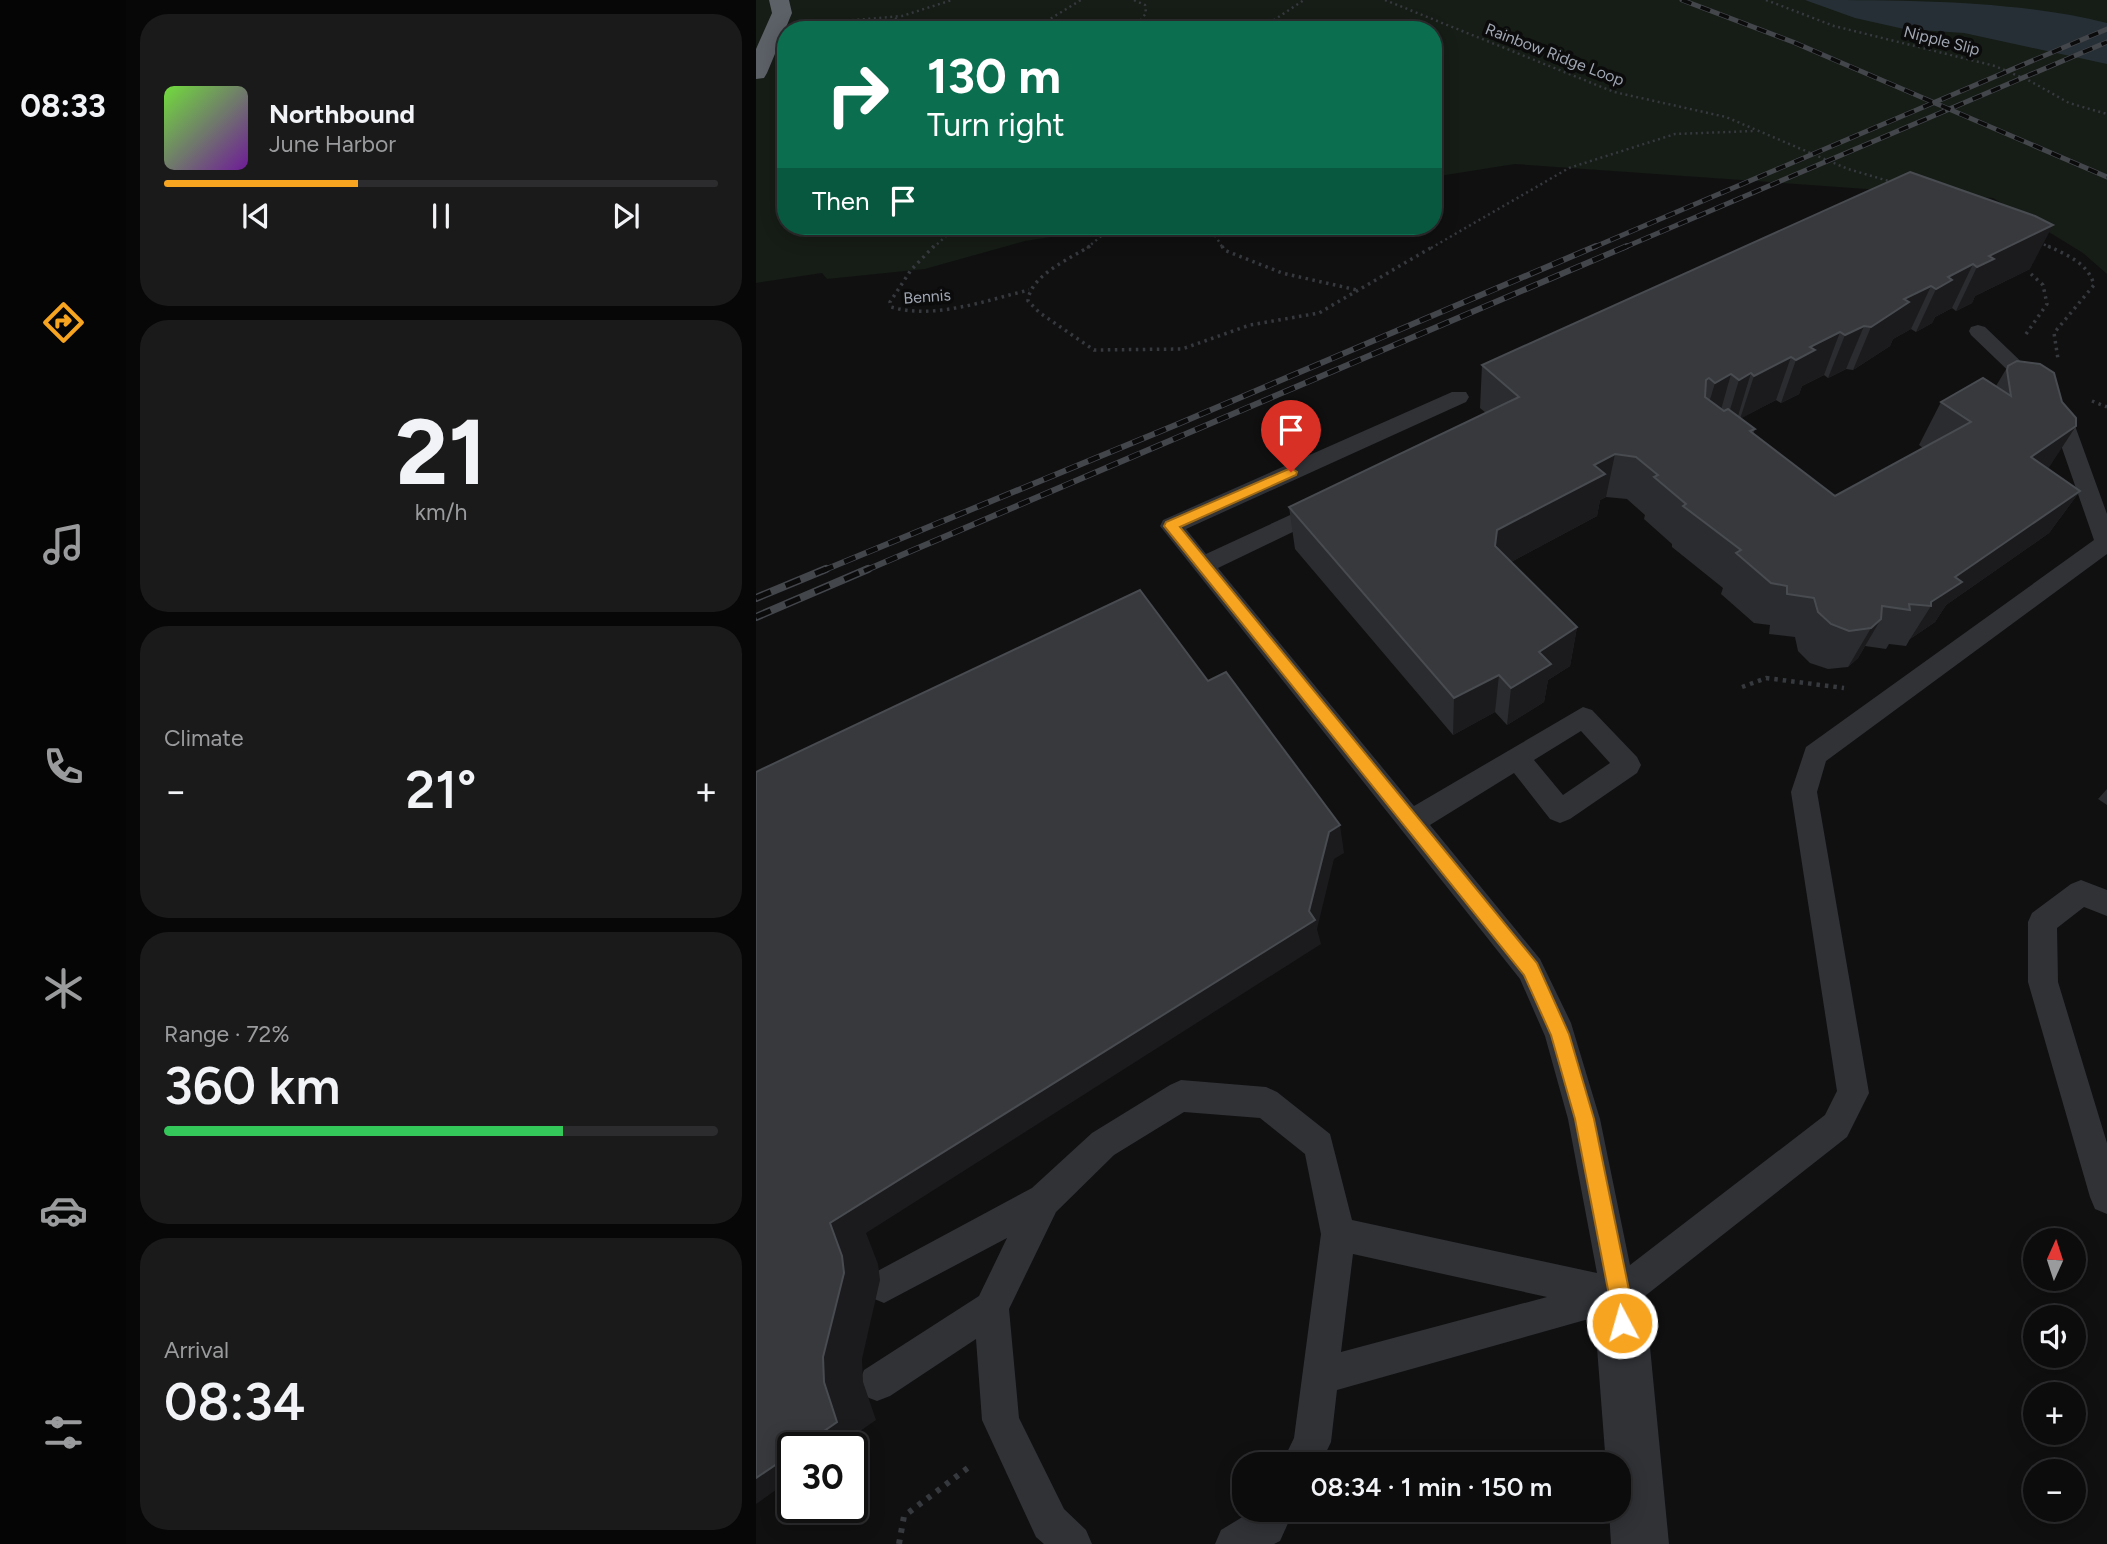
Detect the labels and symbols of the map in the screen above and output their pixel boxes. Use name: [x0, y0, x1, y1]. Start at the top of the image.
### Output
street label: Rainbow Ridge Loop: [1483, 19, 1627, 90]
street label: Nipple Slip: [1902, 22, 1982, 59]
street label: Bennis: [903, 285, 951, 308]
pin: [1261, 400, 1321, 472]
north arrow: [2023, 1228, 2086, 1292]
position arrow: [1585, 1286, 1659, 1360]
speed limit sign: 30: [777, 1432, 868, 1523]

